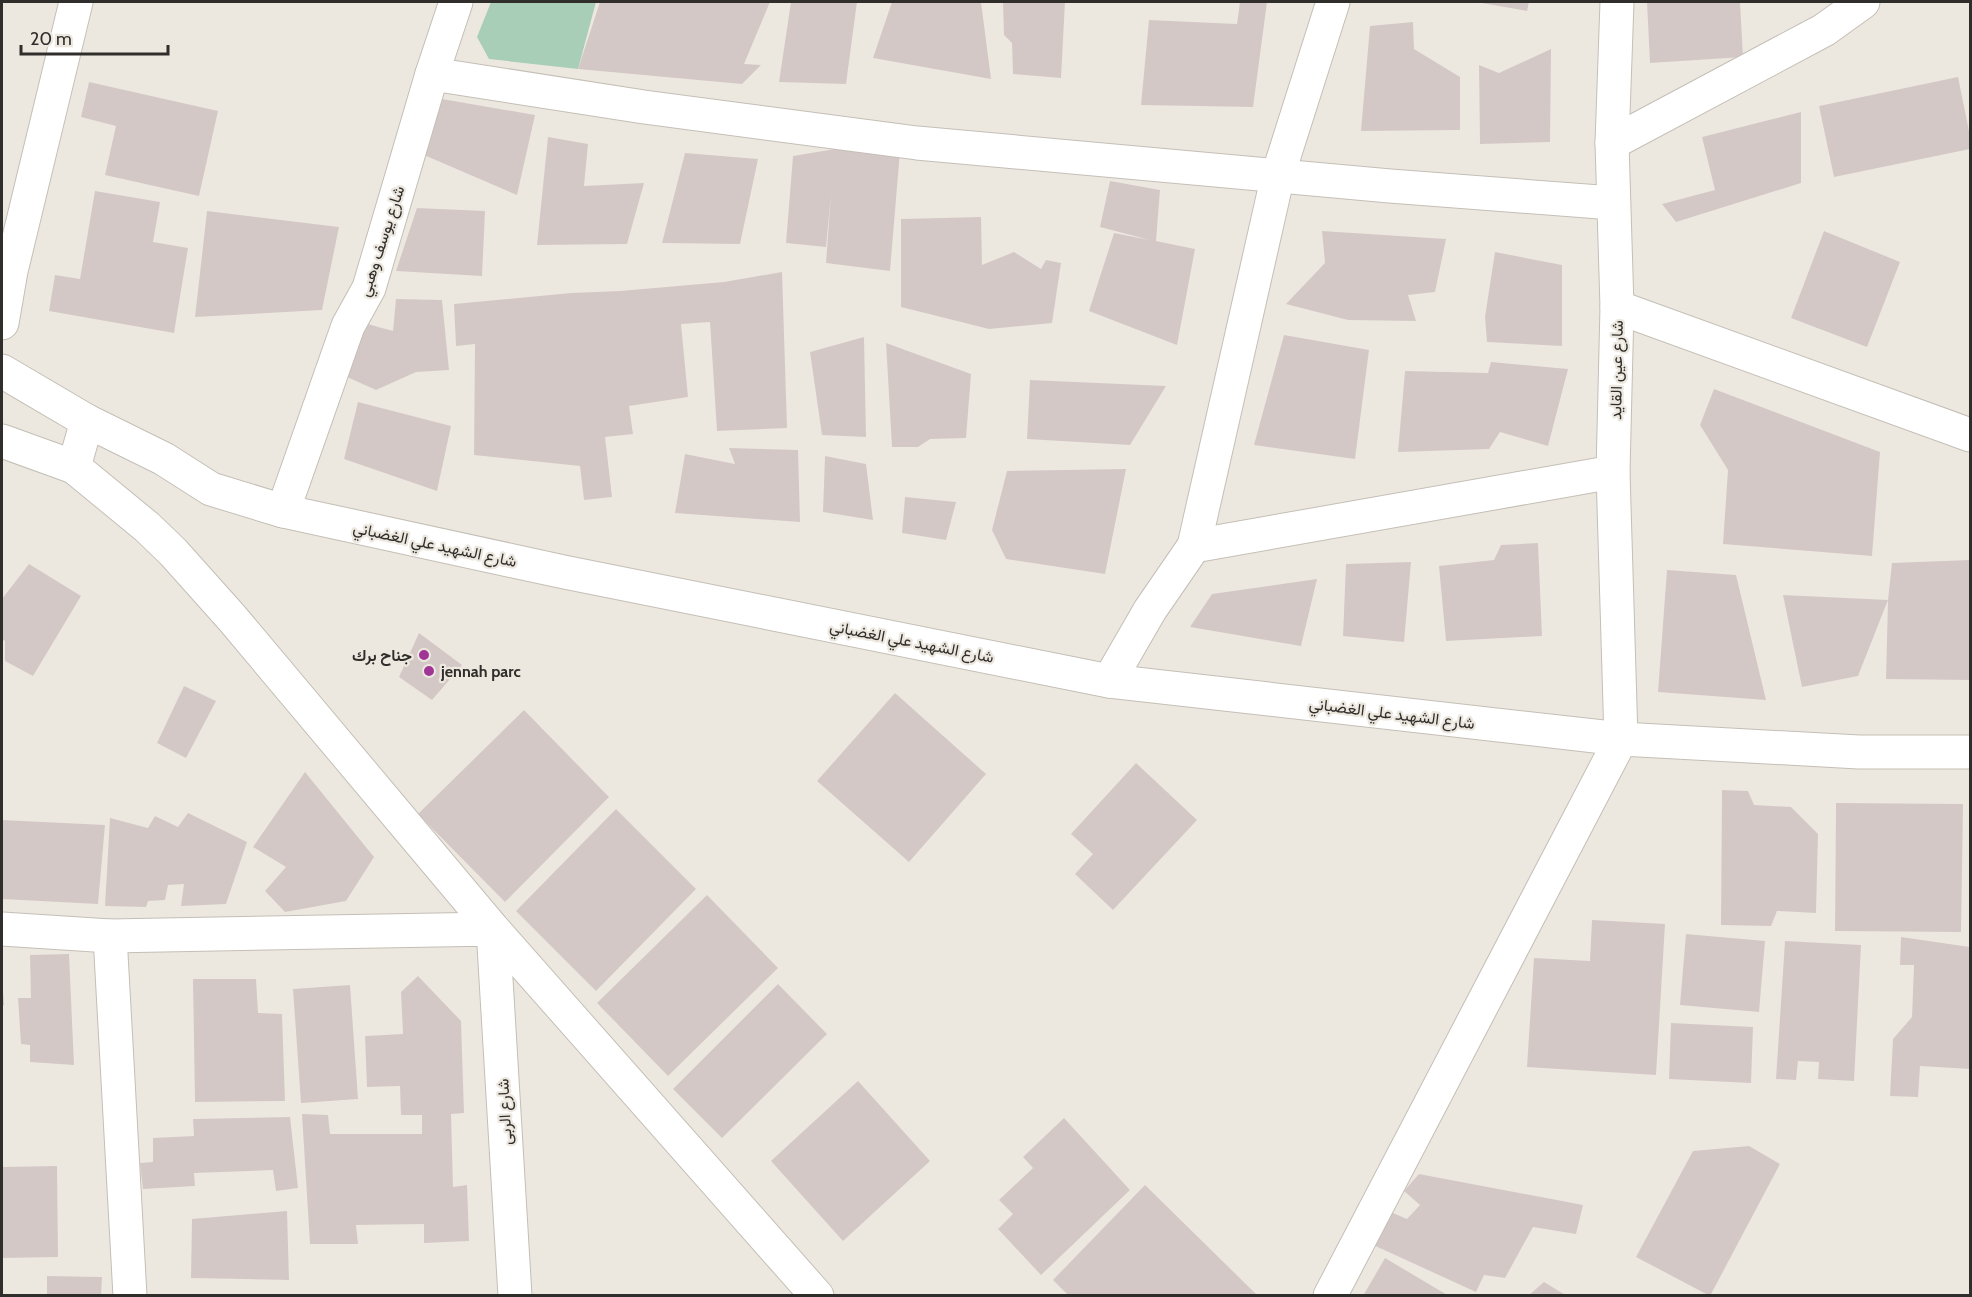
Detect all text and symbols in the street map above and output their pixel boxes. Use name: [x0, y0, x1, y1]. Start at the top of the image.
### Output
scale bar: [21, 18, 168, 56]
text: 20 m: [30, 28, 72, 50]
street label: شارع يوسف وهبي: [355, 183, 412, 300]
street label: شارع عين القايد: [1606, 320, 1629, 420]
street label: شارع الشهيد علي الغضباني: [350, 518, 518, 575]
street label: شارع الشهيد علي الغضباني: [827, 616, 996, 671]
place label: جناح برك: [352, 646, 412, 666]
marker: جناح برك: [417, 648, 431, 662]
place label: jennah parc: [440, 662, 521, 681]
marker: jennah parc: [422, 664, 436, 678]
street label: شارع الشهيد علي الغضباني: [1308, 694, 1476, 737]
street label: شارع الربى: [493, 1078, 518, 1146]

